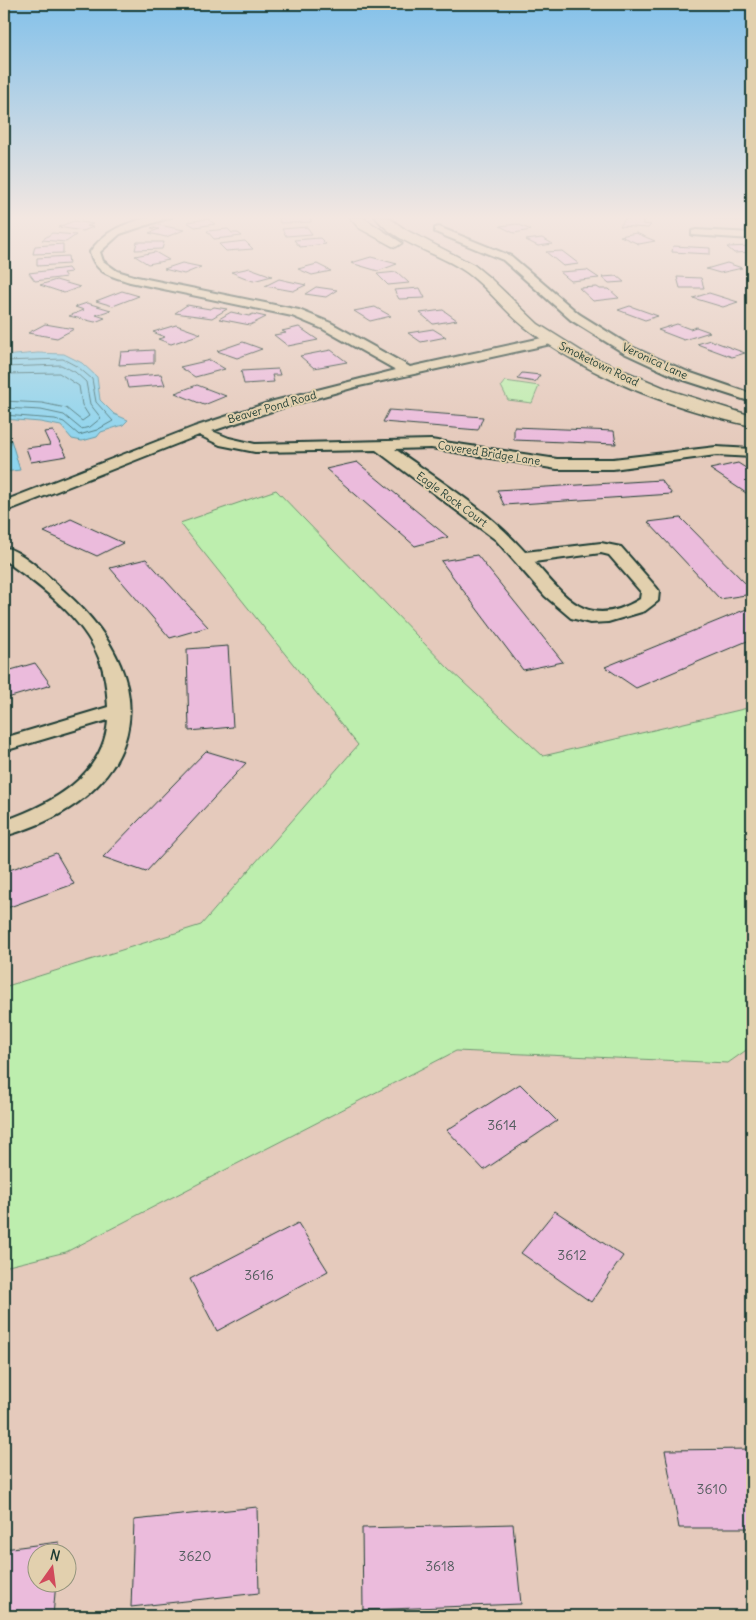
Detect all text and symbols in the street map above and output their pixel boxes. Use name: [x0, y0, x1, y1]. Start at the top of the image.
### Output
street label: Smoketown Road: [557, 339, 642, 390]
street label: Veronica Lane: [620, 340, 690, 382]
street label: Beaver Pond Road: [226, 388, 318, 426]
street label: Covered Bridge Lane: [437, 438, 541, 468]
street label: Eagle Rock Court: [414, 468, 491, 530]
house number: 3614: [487, 1116, 517, 1134]
house number: 3612: [557, 1246, 587, 1264]
house number: 3616: [244, 1266, 274, 1284]
house number: 3610: [697, 1480, 727, 1498]
north arrow: [28, 1542, 78, 1592]
text: N: [48, 1545, 62, 1565]
house number: 3620: [179, 1547, 211, 1565]
house number: 3618: [425, 1557, 455, 1575]

